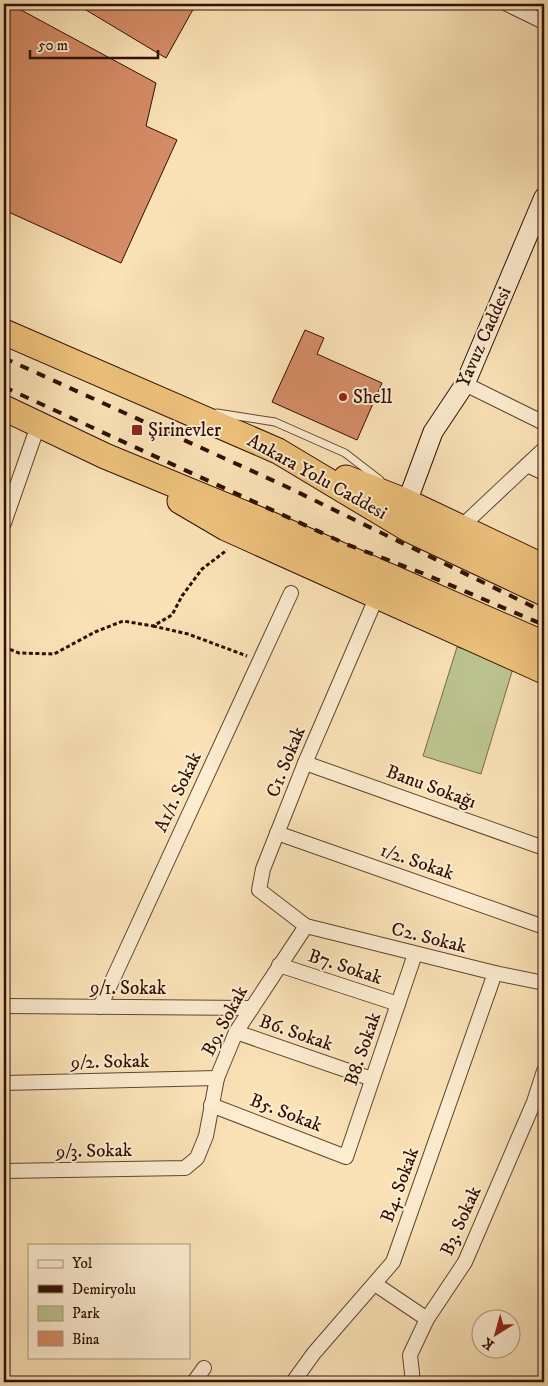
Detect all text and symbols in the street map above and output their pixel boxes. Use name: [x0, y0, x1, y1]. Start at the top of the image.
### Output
scale bar: [30, 28, 158, 60]
text: 50 m: [38, 36, 68, 55]
street label: Yavuz Caddesi: [452, 283, 516, 391]
place label: Shell: [353, 386, 392, 409]
marker: Shell: [337, 391, 349, 403]
place label: Şirinevler: [148, 419, 221, 442]
marker: Şirinevler: [130, 423, 144, 437]
street label: Ankara Yolu Caddesi: [243, 429, 391, 525]
street label: C1. Sokak: [261, 723, 311, 801]
street label: A1/1. Sokak: [149, 748, 207, 836]
street label: Banu Sokağı: [383, 760, 479, 814]
street label: 1/2. Sokak: [377, 839, 457, 885]
street label: C2. Sokak: [389, 918, 470, 959]
street label: B7. Sokak: [305, 944, 386, 990]
street label: 9/1. Sokak: [89, 977, 167, 1000]
street label: B9. Sokak: [197, 981, 253, 1060]
street label: B8. Sokak: [340, 1009, 386, 1089]
street label: B6. Sokak: [256, 1010, 336, 1057]
street label: 9/2. Sokak: [69, 1050, 150, 1074]
street label: B5. Sokak: [247, 1089, 326, 1137]
street label: 9/3. Sokak: [55, 1139, 133, 1163]
street label: B4. Sokak: [376, 1144, 424, 1226]
street label: B3. Sokak: [435, 1182, 487, 1259]
legend: [28, 1244, 190, 1358]
text: Yol: [72, 1254, 93, 1273]
text: Demiryolu: [72, 1280, 136, 1299]
text: Park: [72, 1304, 101, 1323]
north arrow: [470, 1308, 520, 1358]
text: Bina: [72, 1330, 100, 1349]
text: K: [479, 1333, 498, 1354]

